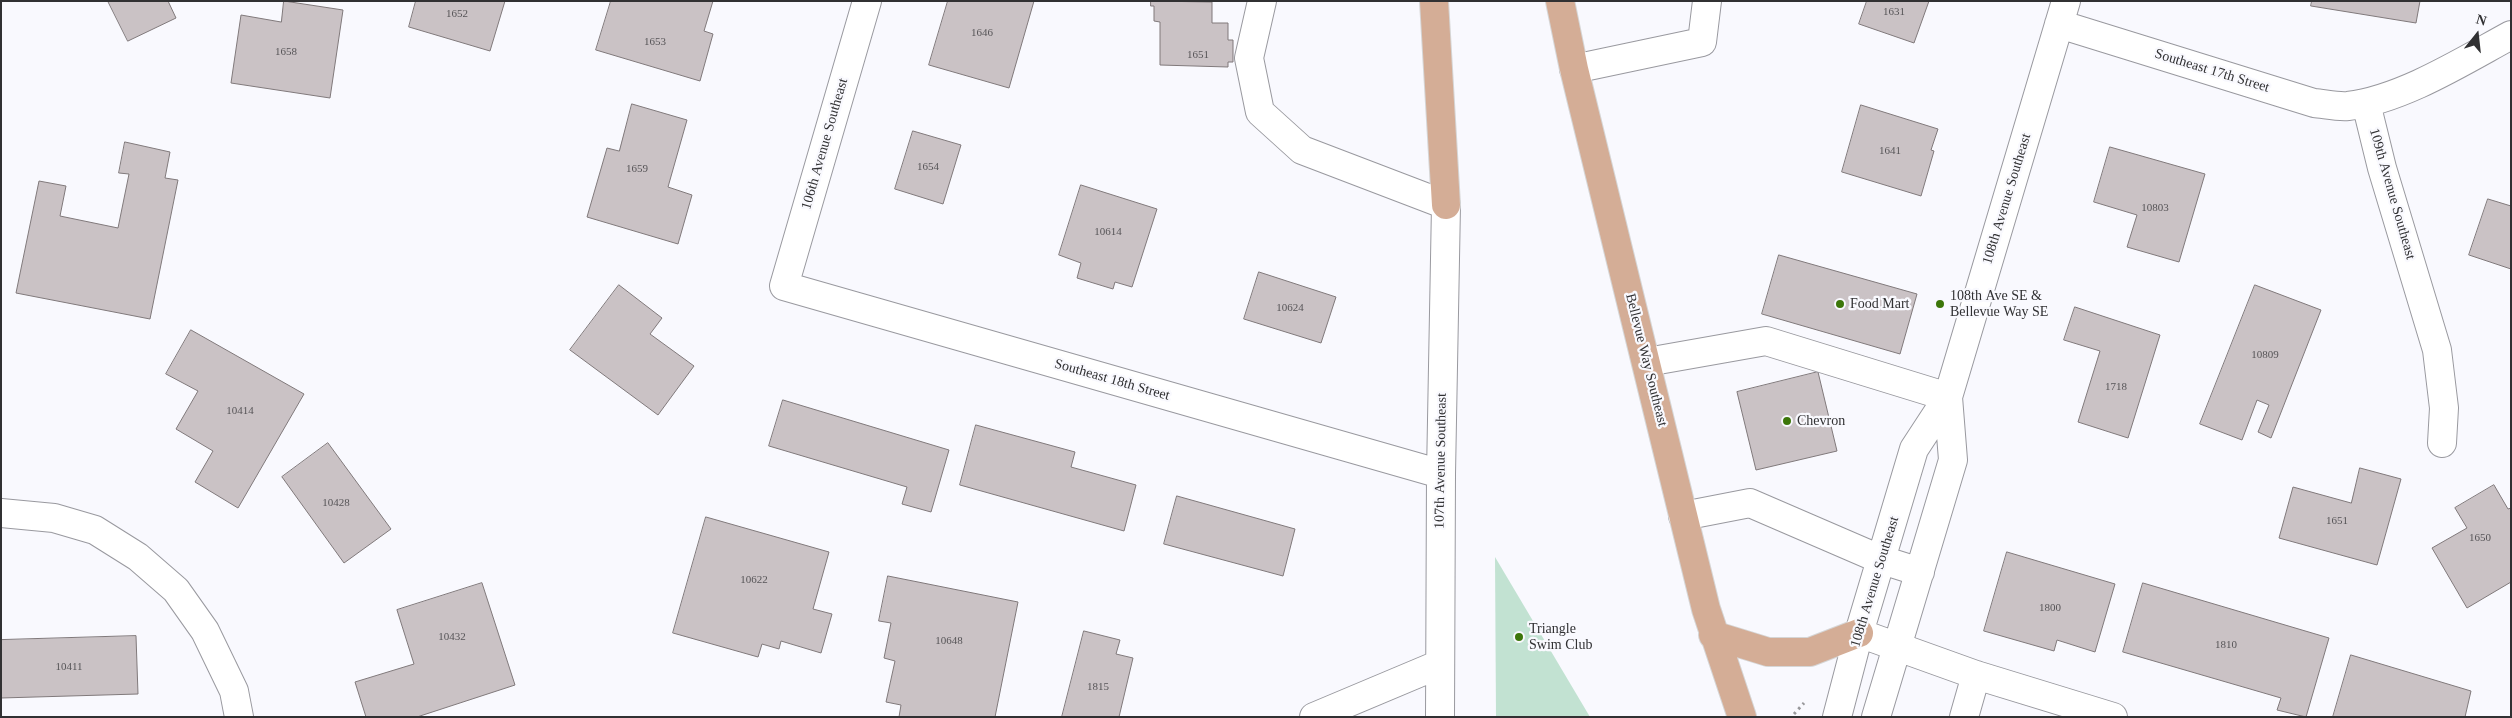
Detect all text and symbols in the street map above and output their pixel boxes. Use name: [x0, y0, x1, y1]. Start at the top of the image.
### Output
house number: 1631: [1883, 5, 1905, 19]
house number: 1652: [446, 7, 468, 21]
north arrow: [2452, 10, 2502, 60]
text: N: [2474, 11, 2488, 29]
house number: 1646: [971, 26, 993, 40]
house number: 1653: [644, 35, 666, 49]
house number: 1658: [275, 45, 297, 59]
street label: Southeast 17th Street: [2153, 46, 2271, 96]
house number: 1651: [1187, 48, 1209, 62]
street label: 106th Avenue Southeast: [798, 76, 852, 212]
street label: 109th Avenue Southeast: [2365, 126, 2419, 262]
street label: 108th Avenue Southeast: [1979, 132, 2035, 266]
house number: 1641: [1879, 144, 1901, 158]
house number: 1654: [917, 160, 939, 174]
house number: 1659: [626, 162, 648, 176]
house number: 10803: [2141, 201, 2169, 215]
house number: 10614: [1094, 225, 1122, 239]
place label: 108th Ave SE & Bellevue Way SE: [1950, 288, 2048, 321]
street label: Bellevue Way Southeast: [1621, 292, 1671, 428]
place label: Food Mart: [1850, 296, 1910, 312]
marker: Food Mart: [1834, 298, 1846, 310]
marker: 108th Ave SE & Bellevue Way SE: [1934, 298, 1946, 310]
house number: 10624: [1276, 301, 1304, 315]
house number: 10809: [2251, 348, 2279, 362]
street label: Southeast 18th Street: [1052, 356, 1172, 404]
house number: 1718: [2105, 380, 2127, 394]
street label: 107th Avenue Southeast: [1431, 393, 1451, 529]
house number: 10414: [226, 404, 254, 418]
place label: Chevron: [1797, 413, 1845, 429]
marker: Chevron: [1781, 415, 1793, 427]
house number: 10428: [322, 496, 350, 510]
house number: 1651: [2326, 514, 2348, 528]
street label: 108th Avenue Southeast: [1847, 515, 1903, 649]
house number: 1650: [2469, 531, 2491, 545]
house number: 10622: [740, 573, 768, 587]
house number: 1800: [2039, 601, 2061, 615]
place label: Triangle Swim Club: [1529, 621, 1592, 654]
house number: 10432: [438, 630, 466, 644]
marker: Triangle Swim Club: [1513, 631, 1525, 643]
house number: 10648: [935, 634, 963, 648]
house number: 1810: [2215, 638, 2237, 652]
house number: 10411: [55, 660, 83, 674]
house number: 1815: [1087, 680, 1109, 694]

